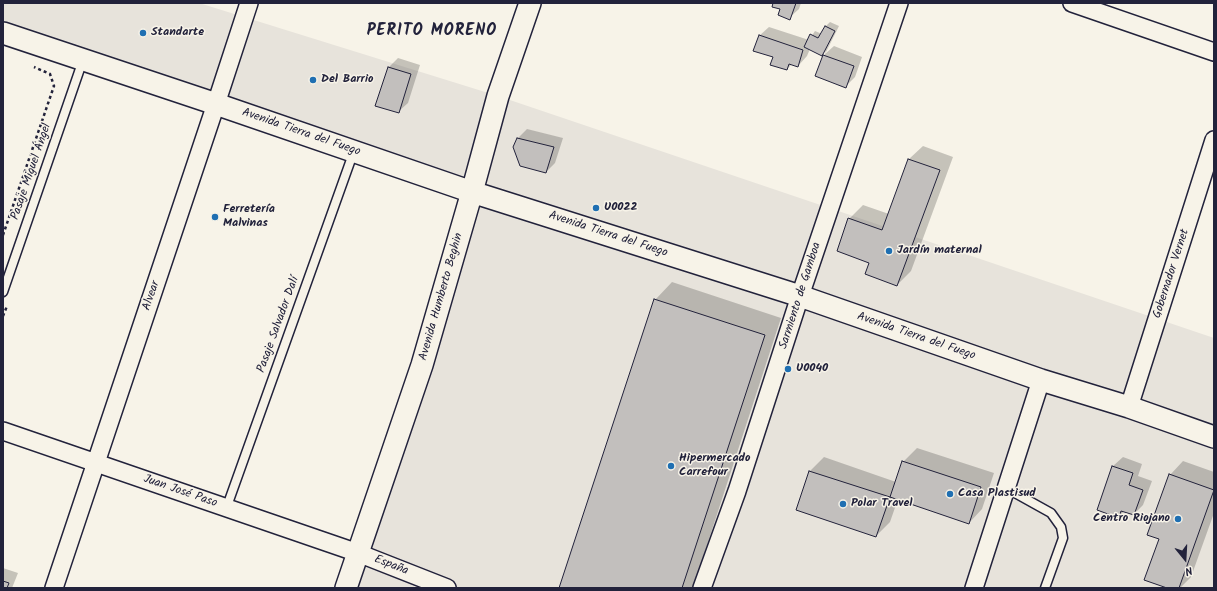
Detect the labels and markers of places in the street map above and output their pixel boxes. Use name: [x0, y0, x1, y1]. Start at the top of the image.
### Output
place label: Standarte: [151, 26, 204, 40]
marker: Standarte: [138, 28, 148, 38]
place label: Del Barrio: [321, 73, 374, 87]
marker: Del Barrio: [308, 75, 318, 85]
place label: U0022: [604, 201, 637, 215]
place label: Ferretería Malvinas: [223, 203, 275, 231]
marker: U0022: [591, 203, 601, 213]
marker: Ferretería Malvinas: [210, 212, 220, 222]
place label: Jardín maternal: [897, 244, 982, 258]
marker: Jardín maternal: [884, 246, 894, 256]
place label: U0040: [796, 362, 828, 376]
marker: U0040: [783, 364, 793, 374]
place label: Hipermercado Carrefour: [679, 452, 751, 480]
marker: Hipermercado Carrefour: [666, 461, 676, 471]
place label: Casa Plastisud: [958, 487, 1036, 501]
marker: Casa Plastisud: [945, 489, 955, 499]
place label: Polar Travel: [851, 497, 912, 511]
marker: Polar Travel: [838, 499, 848, 509]
place label: Centro Riojano: [1093, 512, 1170, 526]
marker: Centro Riojano: [1173, 514, 1183, 524]

